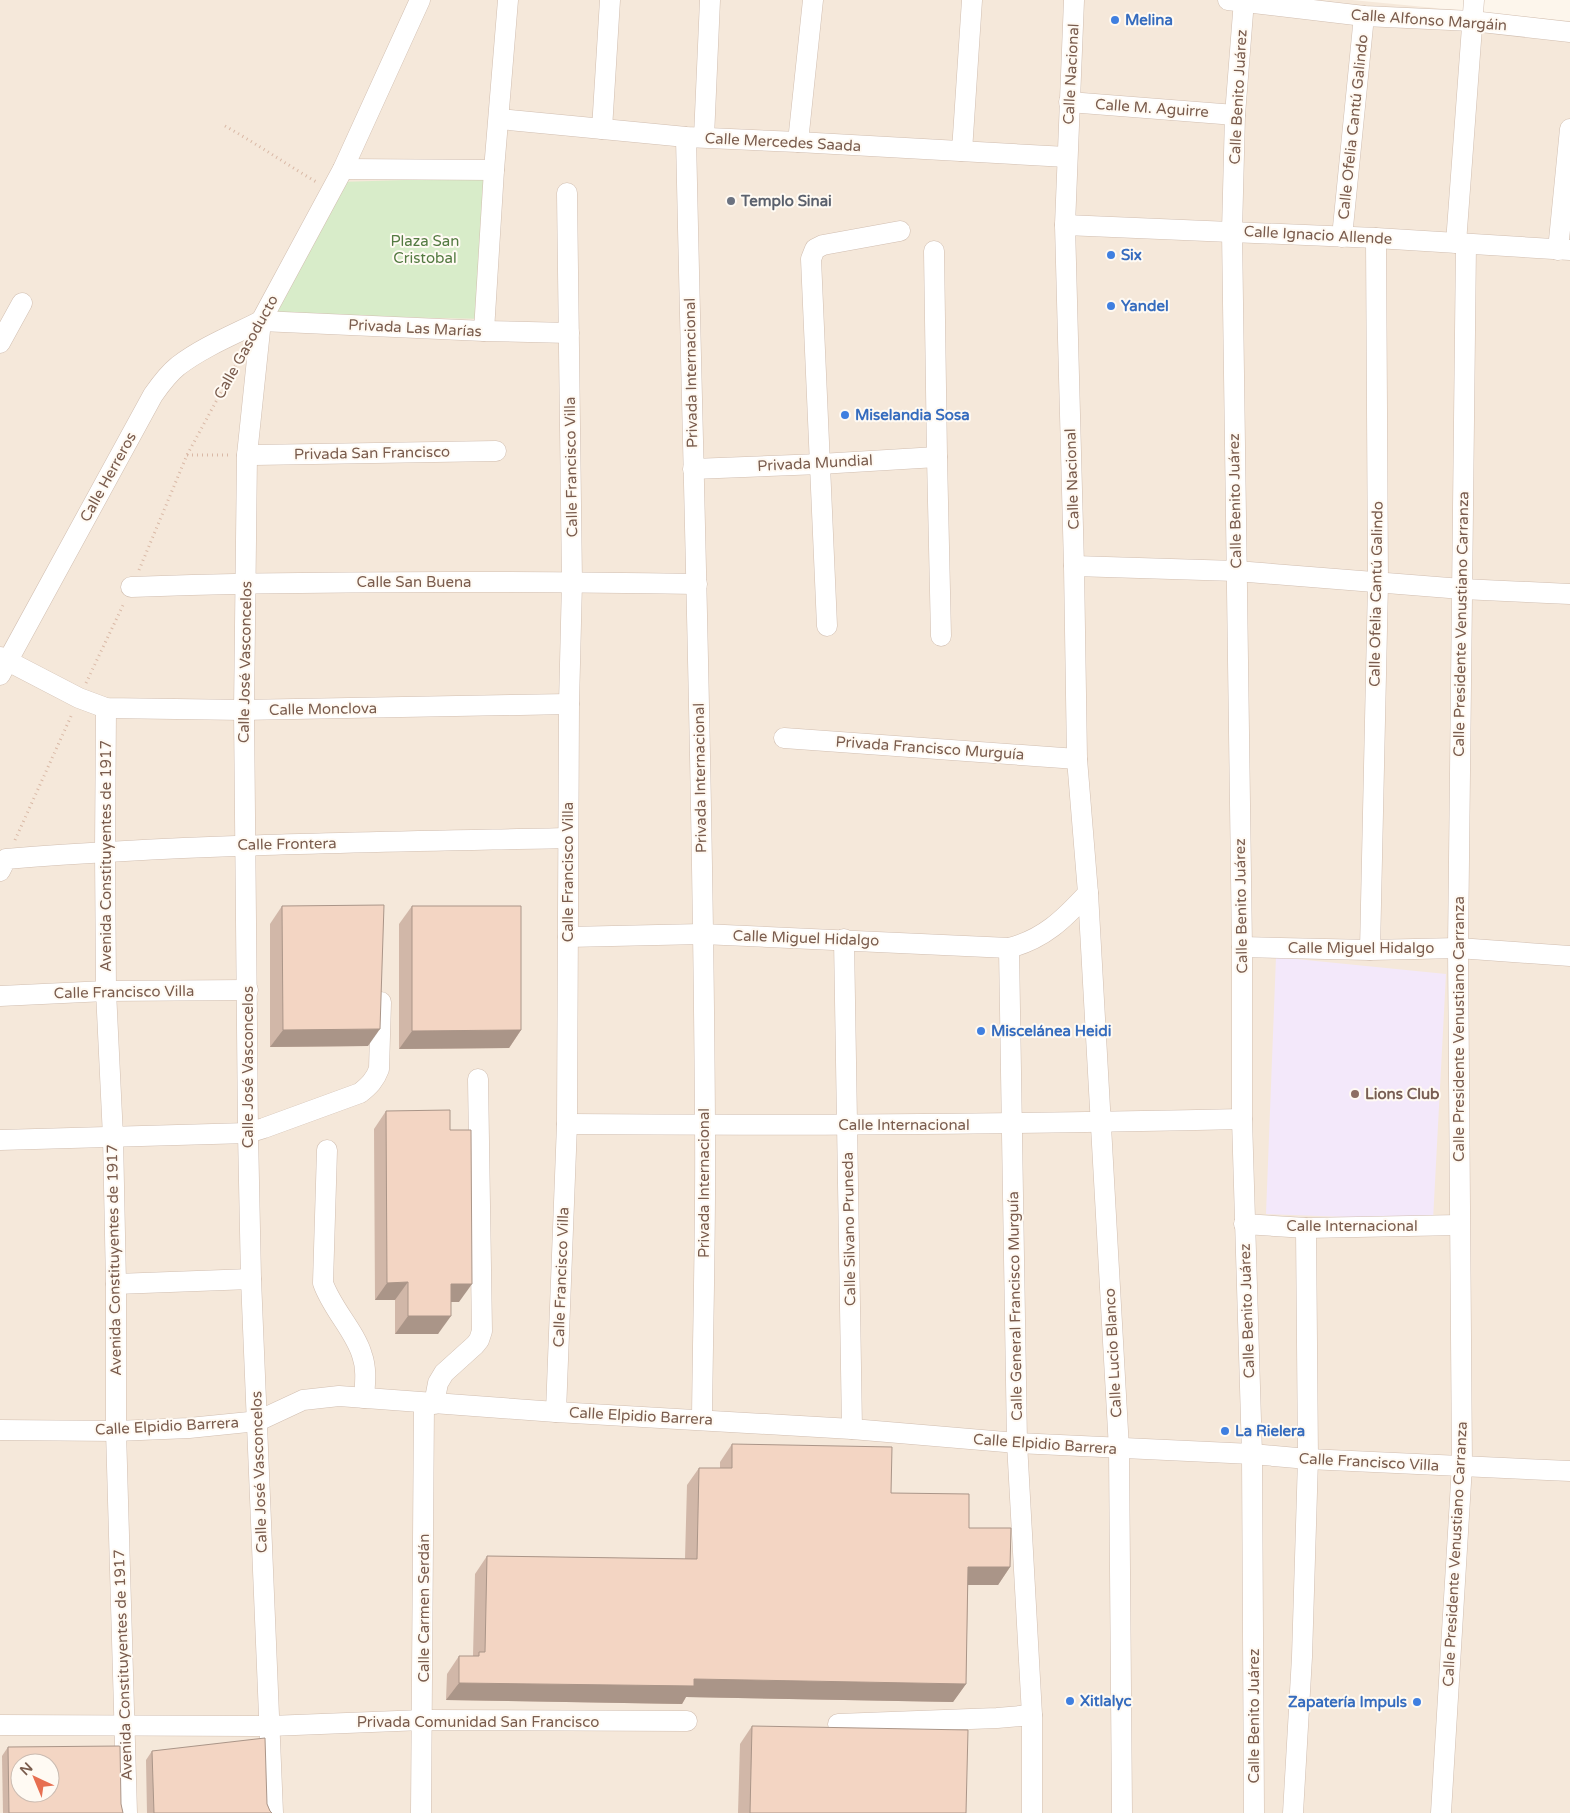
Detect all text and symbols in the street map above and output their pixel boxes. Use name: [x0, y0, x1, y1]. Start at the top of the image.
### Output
street label: Calle Alfonso Margáin: [1350, 6, 1508, 34]
place label: Melina: [1125, 11, 1173, 29]
marker: Melina: [1109, 14, 1121, 26]
street label: Calle Nacional: [1059, 23, 1083, 125]
street label: Calle Benito Juárez: [1225, 29, 1251, 165]
street label: Calle Ofelia Cantú Galindo: [1334, 34, 1372, 220]
street label: Calle M. Aguirre: [1094, 95, 1210, 121]
street label: Calle Mercedes Saada: [704, 129, 862, 155]
place label: Templo Sinai: [740, 192, 832, 211]
marker: Templo Sinai: [725, 195, 737, 207]
street label: Calle Ignacio Allende: [1243, 222, 1393, 248]
park label: Plaza San Cristobal: [391, 232, 459, 267]
place label: Six: [1121, 246, 1142, 264]
marker: Six: [1105, 249, 1117, 261]
street label: Calle Gasoducto: [210, 292, 282, 402]
place label: Yandel: [1121, 297, 1169, 315]
street label: Privada Internacional: [681, 298, 701, 448]
marker: Yandel: [1105, 300, 1117, 312]
street label: Privada Las Marías: [348, 316, 482, 340]
street label: Calle Francisco Villa: [561, 397, 581, 537]
place label: Miselandia Sosa: [855, 406, 970, 424]
marker: Miselandia Sosa: [839, 409, 851, 421]
street label: Calle Nacional: [1061, 428, 1083, 530]
street label: Calle Herreros: [76, 429, 140, 525]
street label: Calle Benito Juárez: [1225, 433, 1245, 569]
street label: Privada San Francisco: [294, 443, 450, 463]
street label: Privada Mundial: [757, 451, 873, 475]
street label: Calle Presidente Venustiano Carranza: [1450, 491, 1472, 757]
street label: Calle Ofelia Cantú Galindo: [1365, 501, 1387, 687]
street label: Calle San Buena: [357, 573, 471, 591]
street label: Calle José Vasconcelos: [235, 581, 255, 743]
street label: Calle Monclova: [269, 699, 377, 719]
street label: Privada Internacional: [690, 703, 710, 853]
street label: Privada Francisco Murguía: [835, 732, 1025, 764]
street label: Avenida Constituyentes de 1917: [97, 740, 115, 972]
street label: Calle Francisco Villa: [559, 802, 577, 942]
street label: Calle Frontera: [237, 834, 337, 854]
street label: Calle Benito Juárez: [1231, 838, 1251, 974]
street label: Calle Presidente Venustiano Carranza: [1450, 896, 1468, 1162]
street label: Calle Miguel Hidalgo: [732, 926, 880, 950]
street label: Calle Miguel Hidalgo: [1288, 939, 1434, 957]
street label: Calle Francisco Villa: [54, 982, 194, 1002]
street label: Calle José Vasconcelos: [239, 986, 257, 1148]
place label: Miscelánea Heidi: [991, 1022, 1111, 1040]
marker: Miscelánea Heidi: [975, 1025, 987, 1037]
place label: Lions Club: [1365, 1085, 1440, 1103]
marker: Lions Club: [1349, 1088, 1361, 1100]
street label: Privada Internacional: [695, 1108, 713, 1258]
street label: Calle Internacional: [838, 1116, 970, 1134]
street label: Avenida Constituyentes de 1917: [103, 1144, 125, 1376]
street label: Calle Silvano Pruneda: [839, 1152, 859, 1306]
street label: Calle General Francisco Murguía: [1004, 1191, 1026, 1421]
street label: Calle Francisco Villa: [550, 1206, 572, 1348]
street label: Calle Internacional: [1286, 1217, 1418, 1235]
street label: Calle Benito Juárez: [1236, 1243, 1258, 1379]
street label: Calle Lucio Blanco: [1101, 1288, 1125, 1418]
street label: Calle José Vasconcelos: [247, 1391, 271, 1553]
street label: Calle Elpidio Barrera: [569, 1403, 713, 1429]
street label: Calle Elpidio Barrera: [95, 1413, 239, 1439]
street label: Calle Presidente Venustiano Carranza: [1439, 1421, 1471, 1687]
place label: La Rielera: [1235, 1422, 1305, 1440]
marker: La Rielera: [1219, 1425, 1231, 1437]
street label: Calle Elpidio Barrera: [972, 1430, 1118, 1458]
street label: Calle Francisco Villa: [1298, 1449, 1440, 1475]
street label: Calle Carmen Serdán: [415, 1534, 433, 1682]
street label: Avenida Constituyentes de 1917: [110, 1549, 136, 1781]
street label: Calle Benito Juárez: [1245, 1648, 1263, 1784]
place label: Xitlalyc: [1080, 1692, 1131, 1711]
place label: Zapatería Impuls: [1288, 1693, 1407, 1712]
marker: Xitlalyc: [1064, 1695, 1076, 1707]
marker: Zapatería Impuls: [1411, 1696, 1423, 1708]
street label: Privada Comunidad San Francisco: [357, 1713, 599, 1731]
north arrow: [10, 1753, 60, 1803]
text: N: [16, 1759, 36, 1779]

